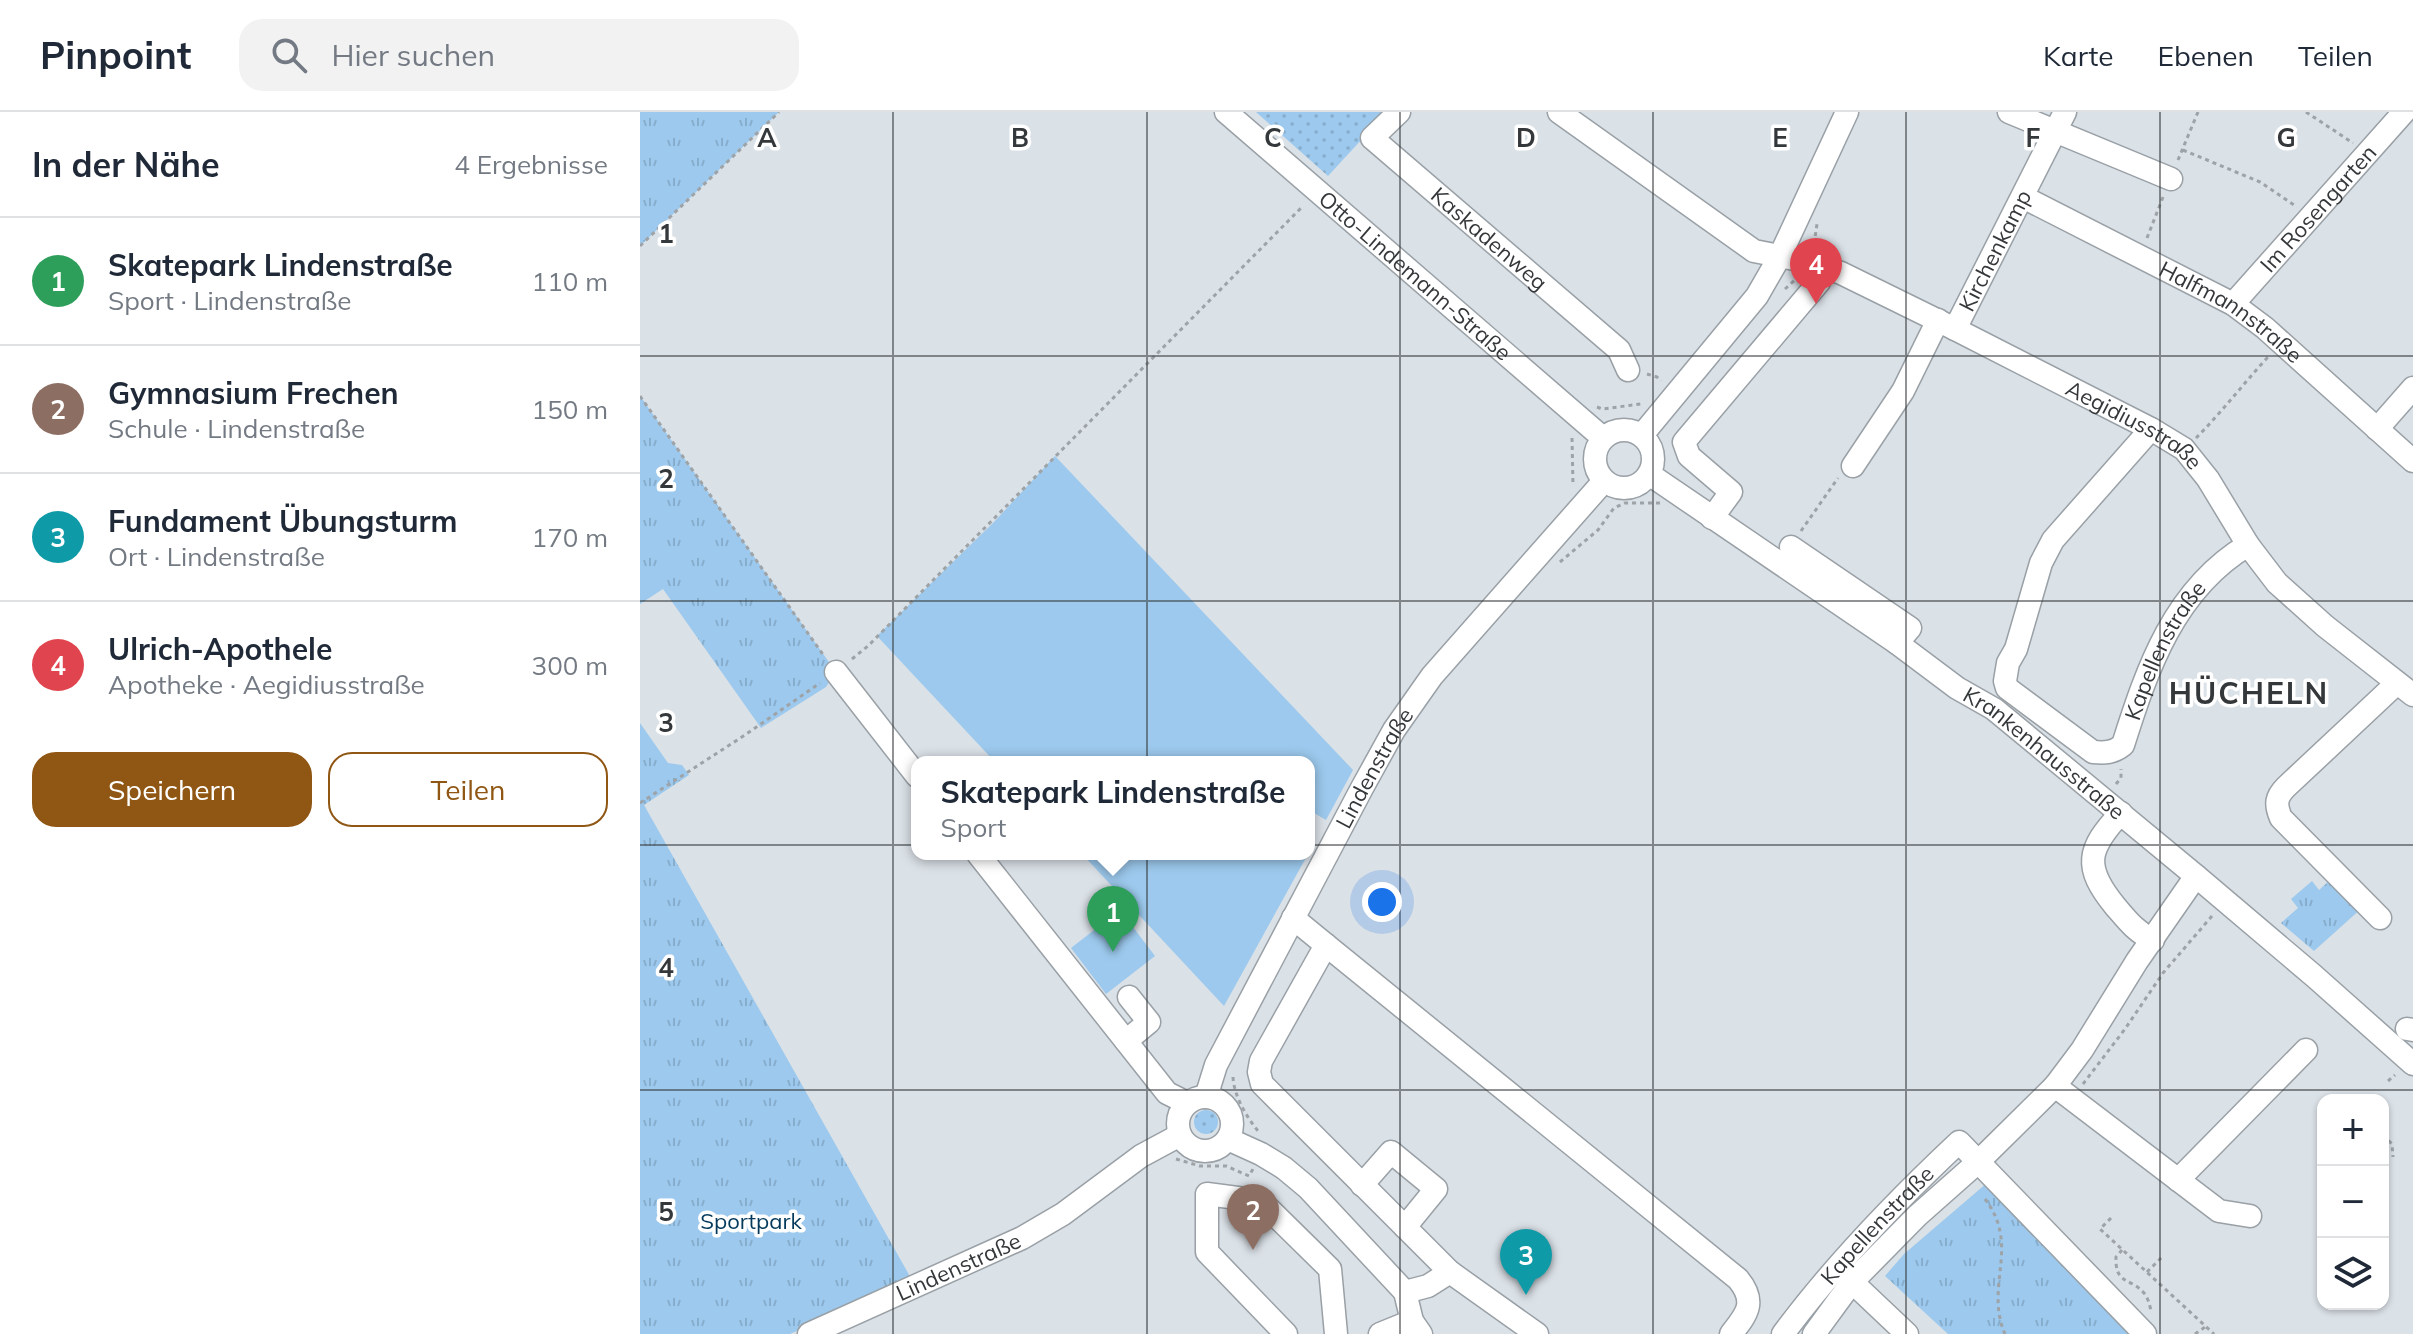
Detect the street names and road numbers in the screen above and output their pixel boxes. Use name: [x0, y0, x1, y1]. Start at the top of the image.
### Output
street label: Im Rosengarten: [2254, 139, 2382, 278]
street label: Kaskadenweg: [1425, 181, 1553, 296]
street label: Otto-Lindemann-Straße: [1313, 185, 1517, 366]
street label: Kirchenkamp: [1952, 185, 2037, 316]
street label: Halfmannstraße: [2154, 255, 2308, 369]
street label: Aegidiusstraße: [2061, 374, 2209, 475]
street label: Kapellenstraße: [2118, 575, 2212, 724]
street label: Krankenhausstraße: [1958, 680, 2131, 826]
street label: Lindenstraße: [1329, 702, 1419, 833]
street label: Kapellenstraße: [1814, 1160, 1940, 1290]
street label: Lindenstraße: [892, 1226, 1025, 1307]

